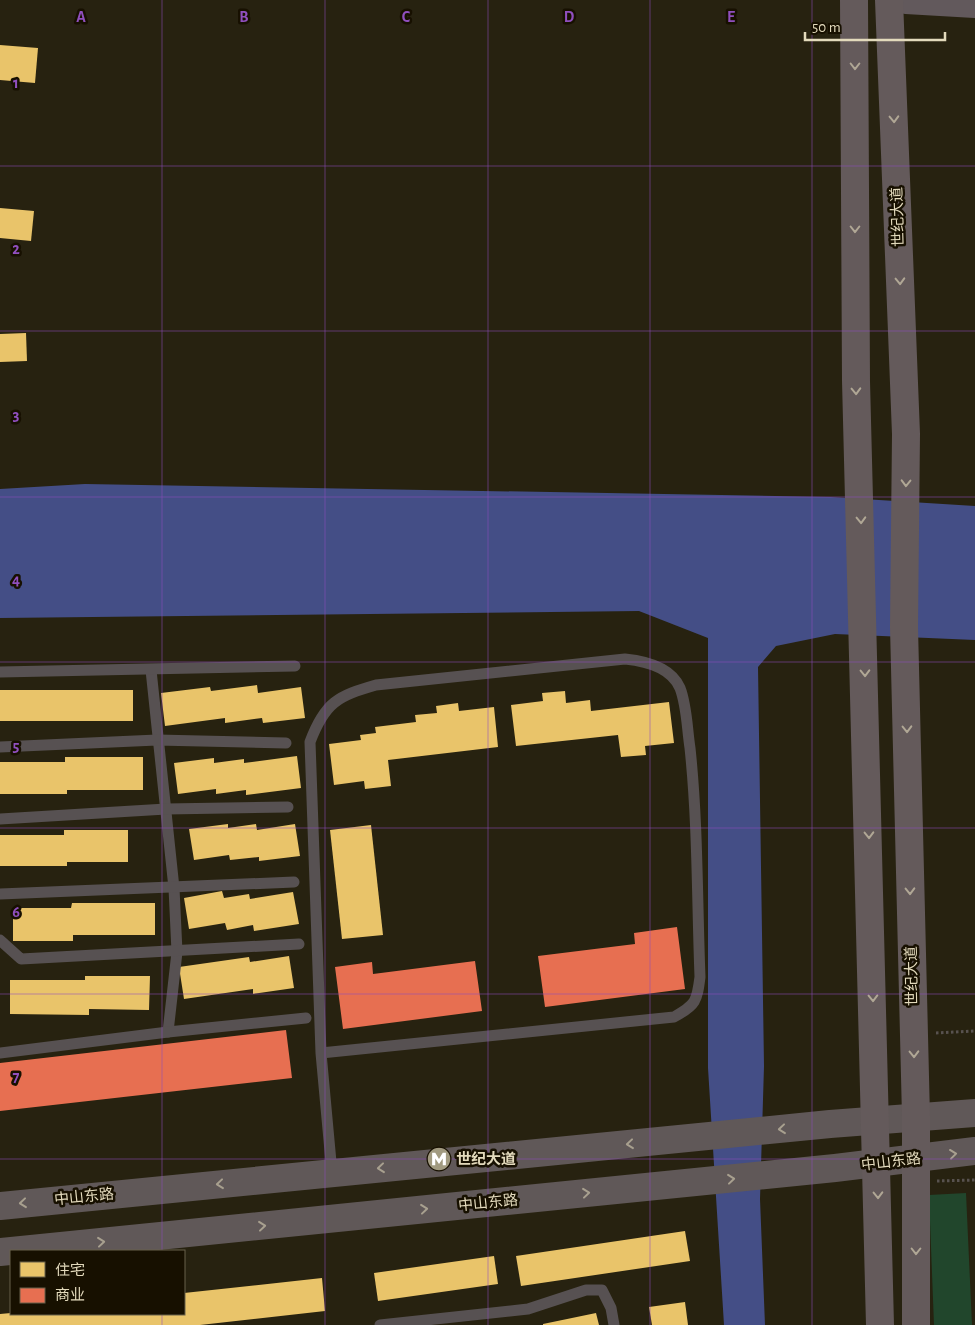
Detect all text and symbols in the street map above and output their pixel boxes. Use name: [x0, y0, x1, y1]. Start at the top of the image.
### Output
text: A: [76, 9, 86, 25]
text: B: [239, 9, 249, 25]
text: C: [402, 9, 411, 25]
text: D: [564, 9, 575, 25]
text: E: [727, 9, 735, 25]
scale bar: [805, 10, 945, 42]
text: 50 m: [812, 20, 841, 35]
one-way arrow: [849, 62, 860, 70]
text: 1: [13, 75, 19, 91]
one-way arrow: [889, 115, 899, 123]
street label: 世纪大道: [888, 187, 907, 247]
one-way arrow: [850, 225, 860, 233]
text: 2: [12, 241, 20, 257]
one-way arrow: [895, 277, 906, 285]
one-way arrow: [851, 387, 862, 395]
text: 3: [13, 407, 20, 423]
one-way arrow: [901, 480, 911, 487]
one-way arrow: [856, 516, 866, 524]
text: 4: [12, 572, 20, 588]
one-way arrow: [860, 670, 870, 677]
one-way arrow: [901, 725, 912, 733]
text: 5: [13, 738, 20, 754]
one-way arrow: [864, 832, 874, 840]
one-way arrow: [905, 887, 916, 895]
text: 6: [12, 904, 20, 920]
street label: 世纪大道: [903, 946, 920, 1006]
one-way arrow: [868, 994, 878, 1002]
one-way arrow: [909, 1050, 920, 1058]
text: 7: [13, 1069, 20, 1085]
one-way arrow: [777, 1123, 785, 1134]
one-way arrow: [626, 1138, 634, 1149]
metro station icon: 世纪大道: [426, 1146, 452, 1172]
one-way arrow: [950, 1149, 958, 1160]
street label: 中山东路: [860, 1150, 922, 1173]
place label: 世纪大道: [456, 1151, 516, 1167]
one-way arrow: [377, 1162, 385, 1173]
one-way arrow: [727, 1174, 735, 1185]
one-way arrow: [215, 1178, 223, 1189]
street label: 中山东路: [53, 1185, 115, 1208]
one-way arrow: [582, 1188, 590, 1199]
street label: 中山东路: [457, 1191, 519, 1214]
one-way arrow: [873, 1192, 883, 1200]
one-way arrow: [19, 1197, 27, 1208]
one-way arrow: [420, 1204, 428, 1215]
one-way arrow: [259, 1220, 267, 1231]
one-way arrow: [97, 1236, 105, 1247]
one-way arrow: [911, 1248, 921, 1255]
legend: [10, 1250, 185, 1315]
text: 住宅: [55, 1262, 85, 1278]
text: 商业: [55, 1287, 85, 1303]

